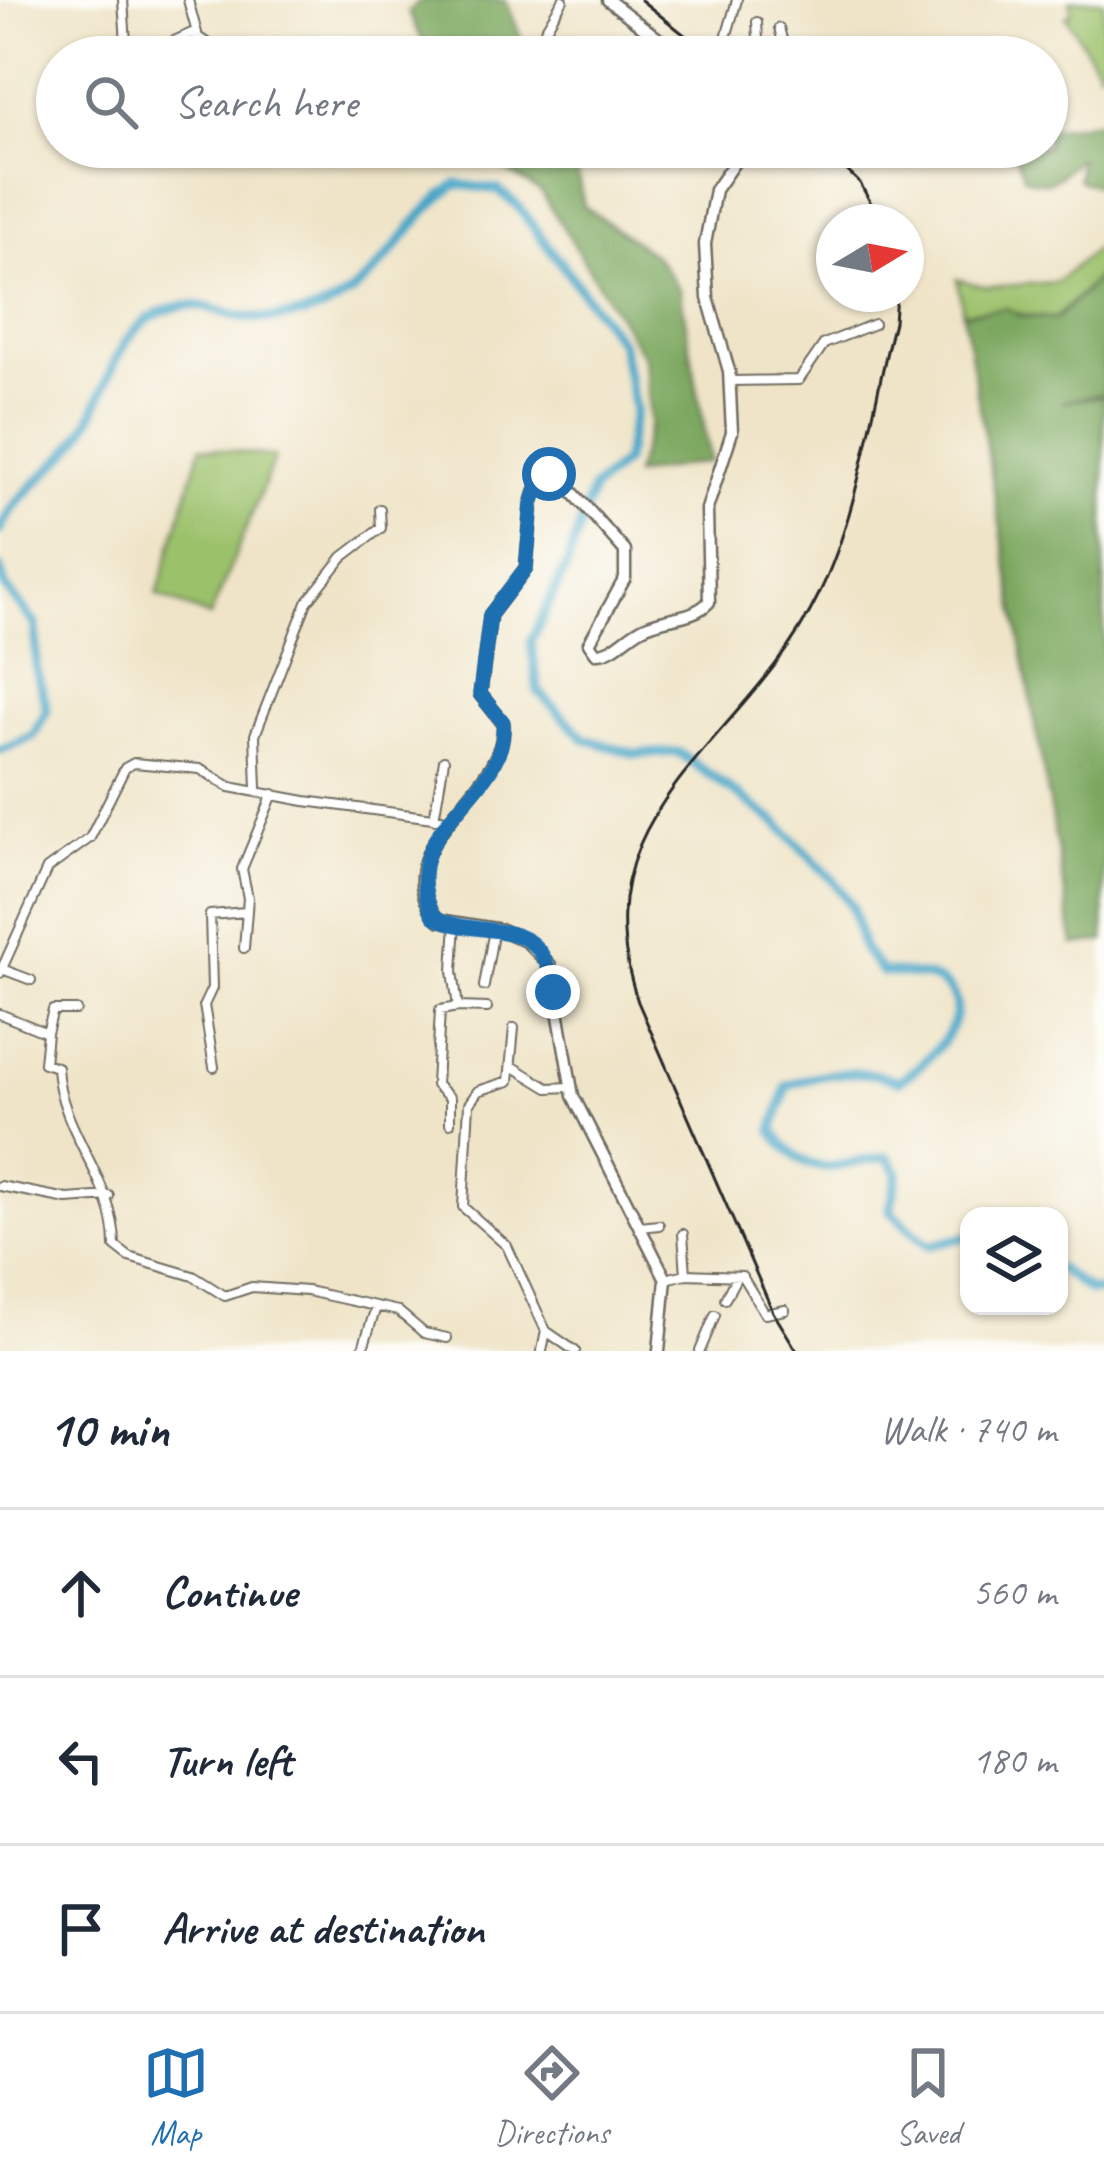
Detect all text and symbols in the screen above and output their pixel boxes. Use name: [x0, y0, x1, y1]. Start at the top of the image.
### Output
search box: [36, 36, 1068, 168]
icon: search: [78, 69, 144, 135]
text: Search here: [174, 74, 357, 131]
north arrow: [816, 204, 924, 312]
route start: [522, 447, 576, 501]
route end: [526, 965, 580, 1019]
map controls: [960, 1207, 1068, 1315]
button: layers: [960, 1207, 1068, 1315]
text: 10 min: [48, 1397, 169, 1461]
text: Walk · 740 m: [880, 1405, 1056, 1454]
icon: ahead: [48, 1560, 114, 1626]
text: Continue: [162, 1564, 296, 1621]
text: 560 m: [972, 1568, 1056, 1617]
icon: left: [48, 1728, 114, 1794]
text: Turn left: [162, 1732, 292, 1789]
text: 180 m: [972, 1736, 1056, 1785]
icon: arrive: [48, 1896, 114, 1962]
text: Arrive at destination: [162, 1900, 484, 1957]
tab: Map: [143, 2040, 209, 2154]
tab: Directions: [495, 2040, 609, 2154]
tab: Saved: [895, 2040, 961, 2154]

